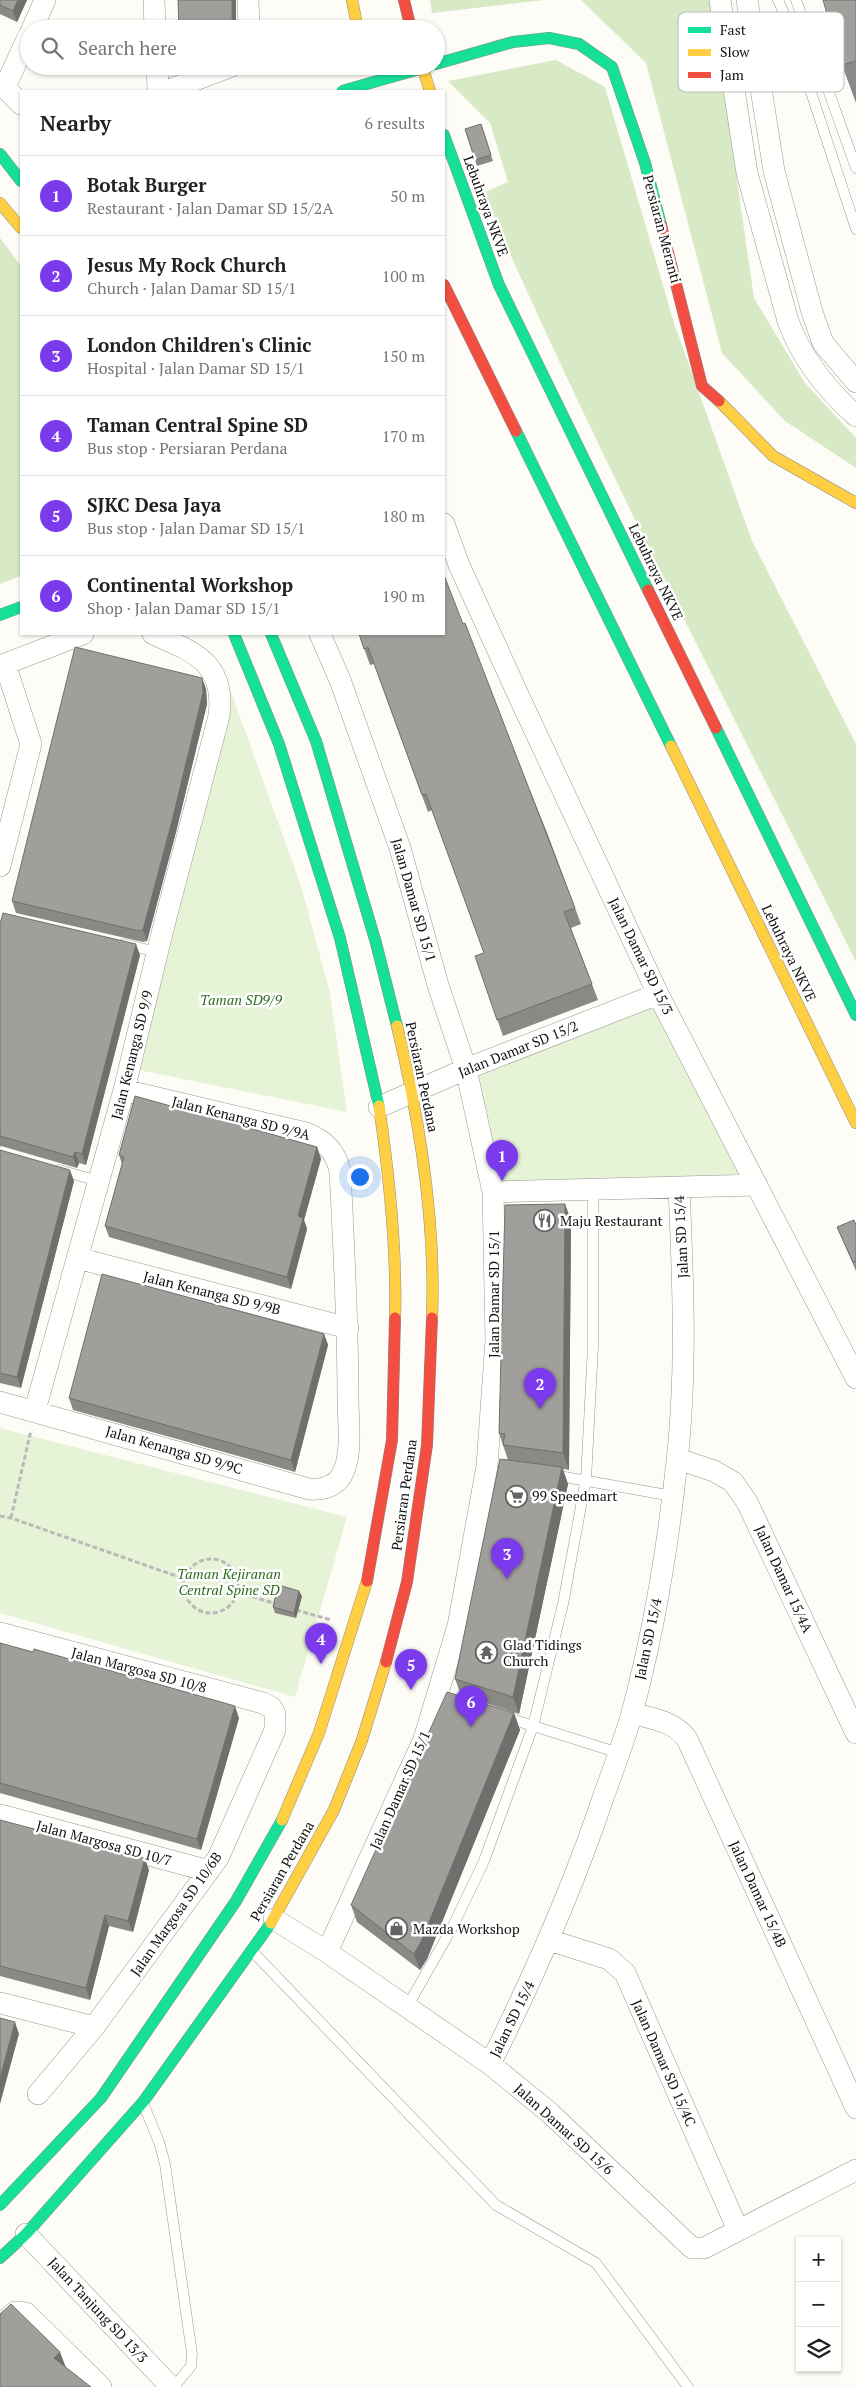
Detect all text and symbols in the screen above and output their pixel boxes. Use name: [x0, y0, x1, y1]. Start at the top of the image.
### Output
legend: [678, 12, 844, 92]
search box: [20, 20, 445, 75]
text: Fast: [720, 20, 747, 39]
icon: search: [38, 34, 66, 62]
text: Search here: [78, 35, 177, 60]
text: Slow: [720, 42, 750, 61]
text: Jam: [720, 65, 744, 84]
text: Nearby: [40, 109, 111, 137]
text: 6 results: [365, 112, 425, 134]
street label: Lebuhraya NKVE: [459, 153, 513, 259]
text: Botak Burger: [87, 172, 206, 197]
street label: Persiaran Meranti: [639, 173, 686, 285]
text: 1: [51, 185, 61, 207]
text: 50 m: [390, 185, 425, 207]
text: Restaurant · Jalan Damar SD 15/2A: [87, 197, 333, 219]
text: Jesus My Rock Church: [87, 252, 286, 277]
text: 2: [51, 265, 61, 287]
text: 100 m: [382, 265, 425, 287]
text: Church · Jalan Damar SD 15/1: [87, 277, 297, 299]
text: London Children's Clinic: [87, 332, 312, 357]
text: 3: [51, 345, 61, 367]
text: 150 m: [382, 345, 425, 367]
text: Hospital · Jalan Damar SD 15/1: [87, 357, 305, 379]
text: Taman Central Spine SD: [87, 412, 308, 437]
text: 4: [51, 425, 61, 447]
text: 170 m: [382, 425, 425, 447]
text: Bus stop · Persiaran Perdana: [87, 437, 288, 459]
text: SJKC Desa Jaya: [87, 492, 221, 517]
text: 5: [51, 505, 61, 527]
text: 180 m: [382, 505, 425, 527]
text: Bus stop · Jalan Damar SD 15/1: [87, 517, 305, 539]
street label: Lebuhraya NKVE: [625, 520, 688, 623]
text: Continental Workshop: [87, 572, 293, 597]
text: 6: [51, 585, 61, 607]
text: 190 m: [382, 585, 425, 607]
text: Shop · Jalan Damar SD 15/1: [87, 597, 281, 619]
street label: Jalan Damar SD 15/1: [388, 836, 441, 964]
street label: Jalan Damar SD 15/3: [605, 894, 678, 1017]
street label: Lebuhraya NKVE: [758, 901, 821, 1004]
street label: Jalan Kenanga SD 9/9: [106, 988, 157, 1121]
park label: Taman SD9/9: [200, 990, 283, 1009]
street label: Jalan Damar SD 15/2: [455, 1016, 581, 1081]
street label: Persiaran Perdana: [402, 1020, 443, 1134]
street label: Jalan Kenanga SD 9/9A: [170, 1091, 313, 1144]
pin: 1: [486, 1140, 518, 1181]
your location: [347, 1164, 373, 1190]
street label: Jalan SD 15/4: [669, 1195, 692, 1279]
restaurant icon: Maju Restaurant: [532, 1209, 556, 1233]
place label: Maju Restaurant: [560, 1211, 663, 1230]
street label: Jalan Damar SD 15/1: [484, 1230, 503, 1358]
street label: Jalan Kenanga SD 9/9B: [141, 1266, 283, 1319]
pin: 2: [524, 1368, 556, 1409]
street label: Jalan Kenanga SD 9/9C: [104, 1421, 245, 1478]
street label: Persiaran Perdana: [386, 1438, 421, 1552]
supermarket icon: 99 Speedmart: [504, 1484, 528, 1508]
place label: 99 Speedmart: [532, 1486, 618, 1505]
street label: Jalan Damar 15/4A: [751, 1522, 818, 1636]
pin: 3: [491, 1538, 523, 1579]
park label: Taman Kejiranan Central Spine SD: [177, 1564, 281, 1599]
street label: Jalan SD 15/4: [630, 1596, 666, 1681]
pin: 4: [305, 1623, 337, 1664]
place label: Glad Tidings Church: [503, 1635, 582, 1670]
temple icon: Glad Tidings Church: [475, 1641, 499, 1665]
street label: Jalan Margosa SD 10/8: [69, 1642, 209, 1697]
pin: 5: [395, 1649, 427, 1690]
pin: 6: [455, 1686, 487, 1727]
street label: Jalan Damar SD 15/1: [365, 1728, 434, 1852]
street label: Jalan Margosa SD 10/7: [34, 1815, 174, 1870]
street label: Persiaran Perdana: [245, 1817, 318, 1924]
street label: Jalan Damar 15/4B: [725, 1837, 791, 1950]
street label: Jalan Margosa SD 10/6B: [125, 1848, 226, 1980]
shop icon: Mazda Workshop: [385, 1917, 409, 1941]
place label: Mazda Workshop: [413, 1919, 520, 1938]
street label: Jalan SD 15/4: [485, 1977, 538, 2060]
street label: Jalan Damar SD 15/4C: [628, 1996, 701, 2129]
street label: Jalan Damar SD 15/6: [510, 2079, 619, 2179]
map controls: [796, 2237, 841, 2372]
button: +: [796, 2237, 841, 2282]
street label: Jalan Tanjung SD 13/3: [44, 2253, 152, 2366]
button: −: [796, 2282, 841, 2327]
button: layers: [796, 2327, 841, 2372]

